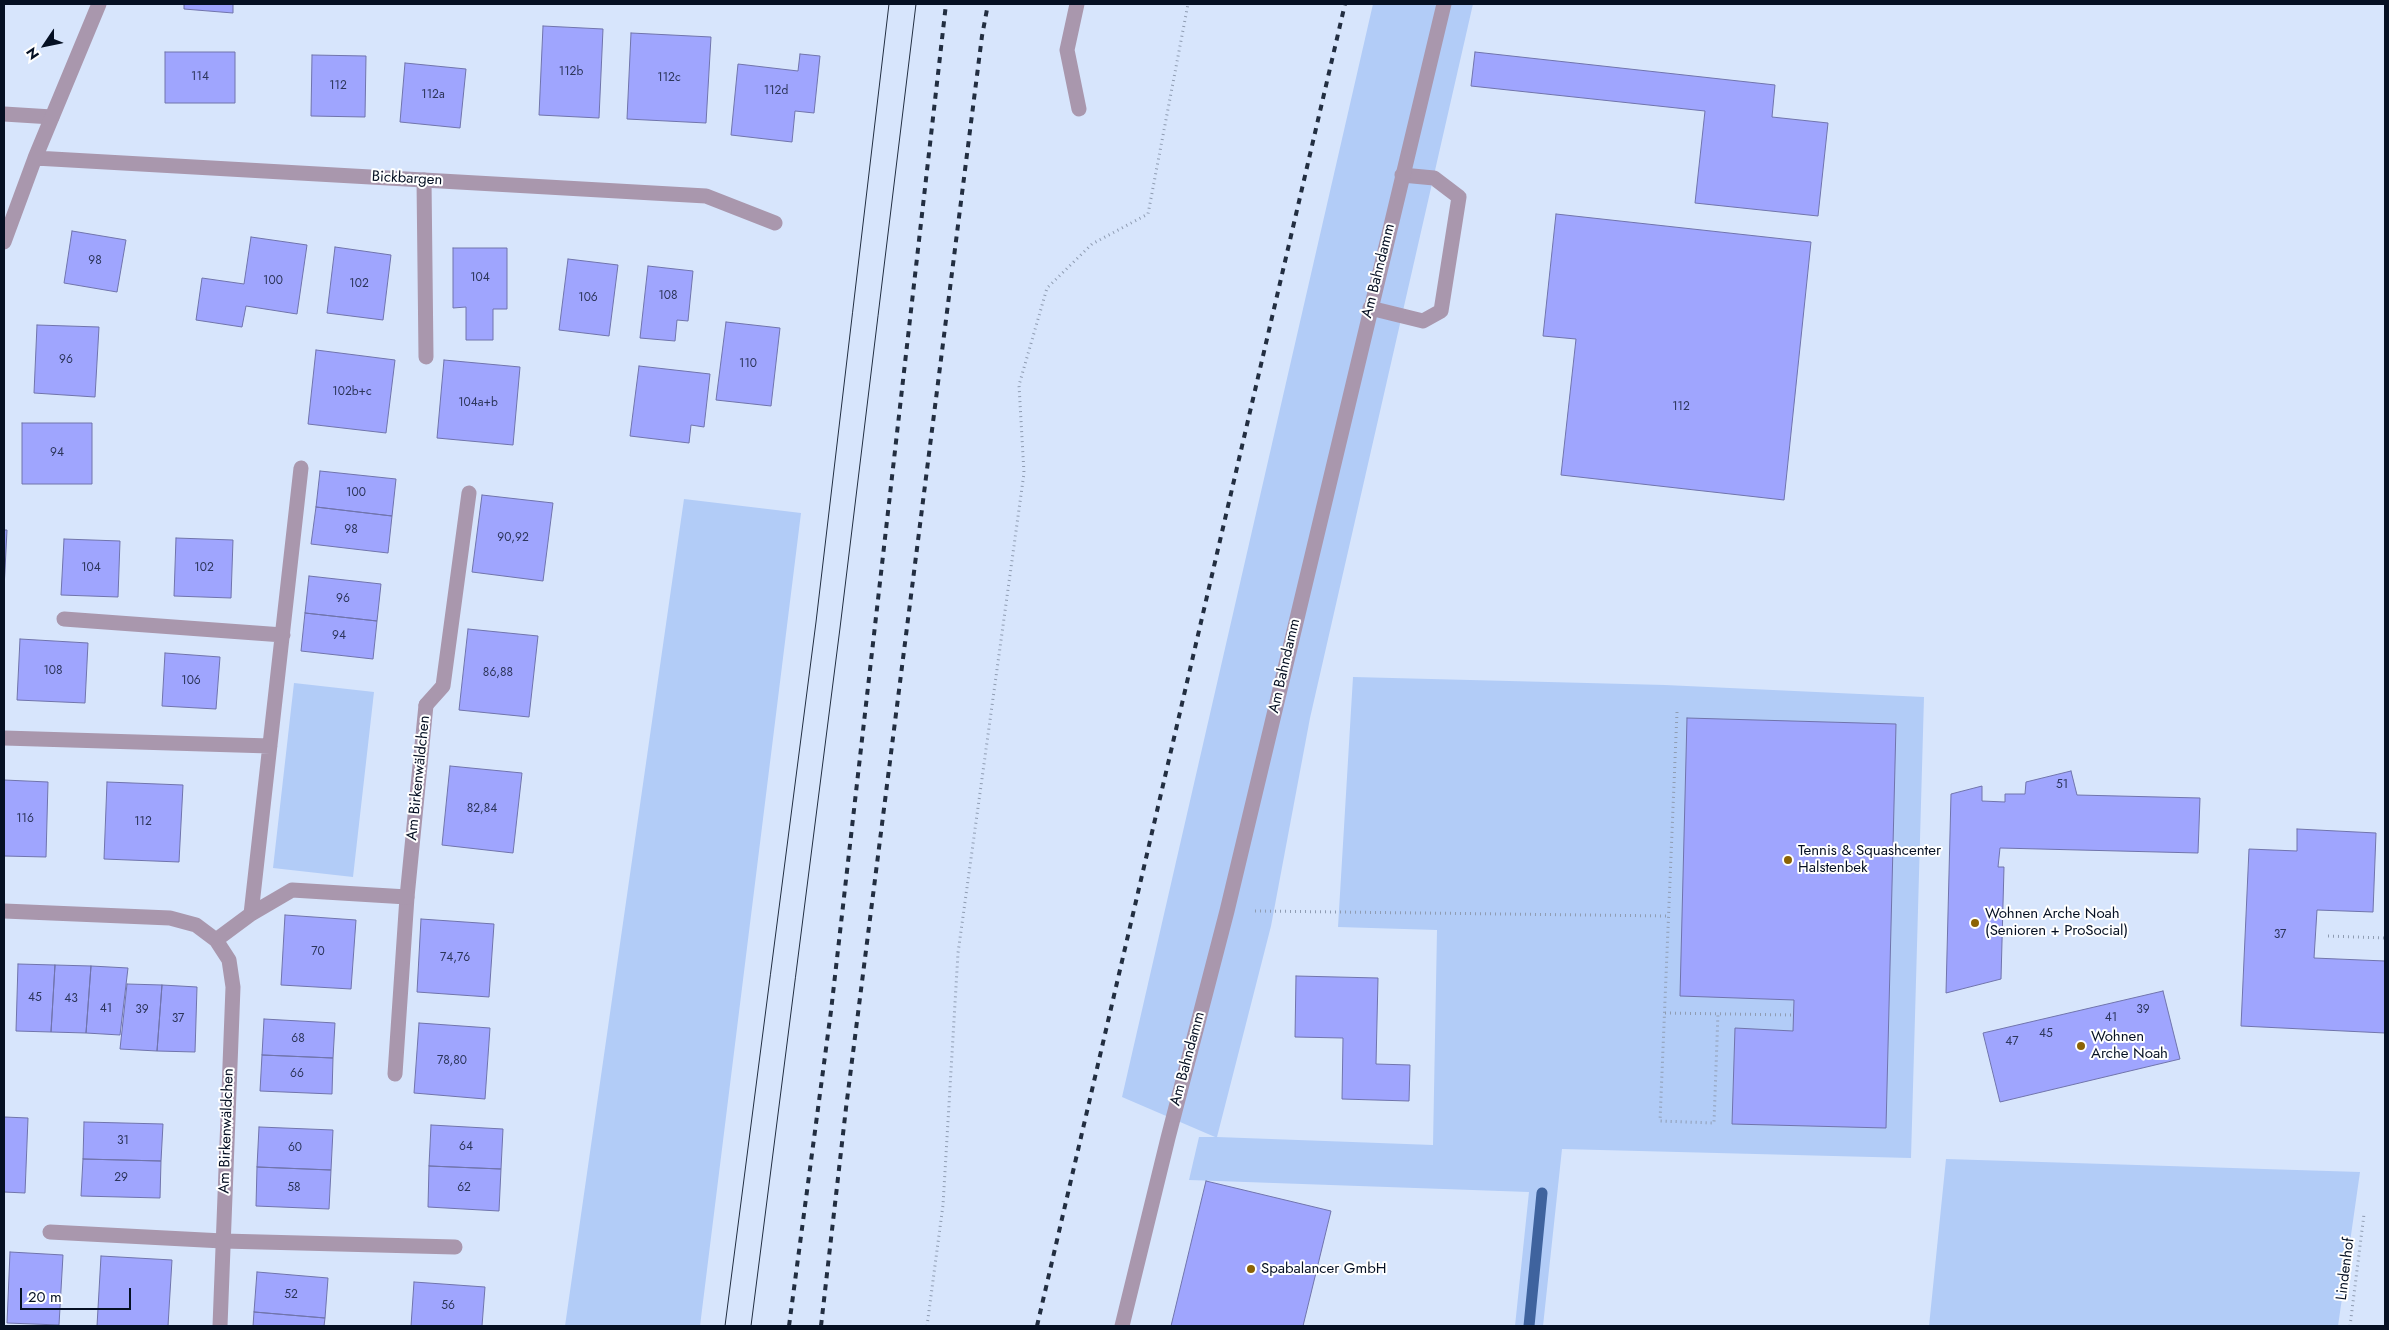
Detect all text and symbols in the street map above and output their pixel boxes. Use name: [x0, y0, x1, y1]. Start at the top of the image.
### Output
north arrow: [20, 20, 70, 70]
text: N: [21, 43, 44, 64]
house number: 112b: [559, 65, 583, 79]
house number: 114: [191, 70, 209, 84]
house number: 112c: [657, 71, 681, 85]
house number: 112: [329, 79, 347, 93]
house number: 112d: [764, 84, 788, 98]
house number: 112a: [421, 88, 445, 102]
street label: Bickbargen: [371, 168, 443, 190]
street label: Am Bahndamm: [1359, 222, 1399, 320]
house number: 98: [88, 254, 102, 268]
house number: 104: [470, 271, 490, 285]
house number: 100: [263, 274, 283, 288]
house number: 102: [349, 277, 369, 291]
house number: 108: [658, 289, 678, 303]
house number: 106: [578, 291, 598, 305]
house number: 96: [59, 353, 73, 367]
house number: 110: [739, 357, 757, 371]
house number: 102b+c: [332, 385, 372, 399]
house number: 104a+b: [458, 396, 498, 410]
house number: 112: [1672, 400, 1690, 414]
house number: 94: [50, 446, 64, 460]
house number: 100: [346, 486, 366, 500]
house number: 98: [344, 523, 358, 537]
house number: 90,92: [497, 531, 529, 545]
house number: 104: [81, 561, 101, 575]
house number: 102: [194, 561, 214, 575]
house number: 96: [336, 592, 350, 606]
street label: Am Bahndamm: [1265, 617, 1305, 715]
house number: 94: [332, 629, 346, 643]
house number: 108: [43, 664, 63, 678]
house number: 86,88: [483, 666, 513, 680]
house number: 106: [181, 674, 201, 688]
street label: Am Birkenwäldchen: [403, 715, 435, 841]
house number: 51: [2056, 778, 2068, 792]
house number: 82,84: [467, 802, 497, 816]
house number: 116: [16, 812, 34, 826]
house number: 112: [134, 815, 152, 829]
place label: Tennis & Squashcenter Halstenbek: [1798, 842, 1941, 877]
marker: Tennis & Squashcenter Halstenbek: [1782, 854, 1794, 866]
place label: Wohnen Arche Noah (Senioren + ProSocial): [1985, 905, 2128, 940]
marker: Wohnen Arche Noah (Senioren + ProSocial): [1969, 917, 1981, 929]
house number: 37: [2274, 928, 2286, 942]
house number: 70: [311, 945, 325, 959]
house number: 74,76: [440, 951, 470, 965]
house number: 45: [28, 991, 42, 1005]
house number: 43: [64, 992, 78, 1006]
house number: 41: [100, 1002, 112, 1016]
house number: 39: [135, 1003, 149, 1017]
house number: 39: [2136, 1003, 2150, 1017]
street label: Am Bahndamm: [1167, 1010, 1209, 1108]
house number: 41: [2105, 1011, 2117, 1025]
house number: 37: [172, 1012, 184, 1026]
house number: 45: [2039, 1027, 2053, 1041]
place label: Wohnen Arche Noah: [2091, 1028, 2168, 1063]
house number: 68: [291, 1032, 305, 1046]
house number: 47: [2005, 1035, 2019, 1049]
marker: Wohnen Arche Noah: [2075, 1040, 2087, 1052]
house number: 78,80: [437, 1054, 467, 1068]
house number: 66: [290, 1067, 304, 1081]
street label: Am Birkenwäldchen: [216, 1068, 238, 1194]
house number: 31: [117, 1134, 129, 1148]
house number: 64: [459, 1140, 473, 1154]
house number: 60: [288, 1141, 302, 1155]
house number: 29: [114, 1171, 128, 1185]
house number: 58: [287, 1181, 301, 1195]
house number: 62: [457, 1181, 471, 1195]
street label: Lindenhof: [2333, 1237, 2359, 1301]
place label: Spabalancer GmbH: [1261, 1260, 1386, 1278]
marker: Spabalancer GmbH: [1245, 1263, 1257, 1275]
scale bar: [22, 1278, 134, 1310]
text: 20 m: [28, 1286, 62, 1308]
house number: 52: [284, 1288, 298, 1302]
house number: 56: [441, 1299, 455, 1313]

